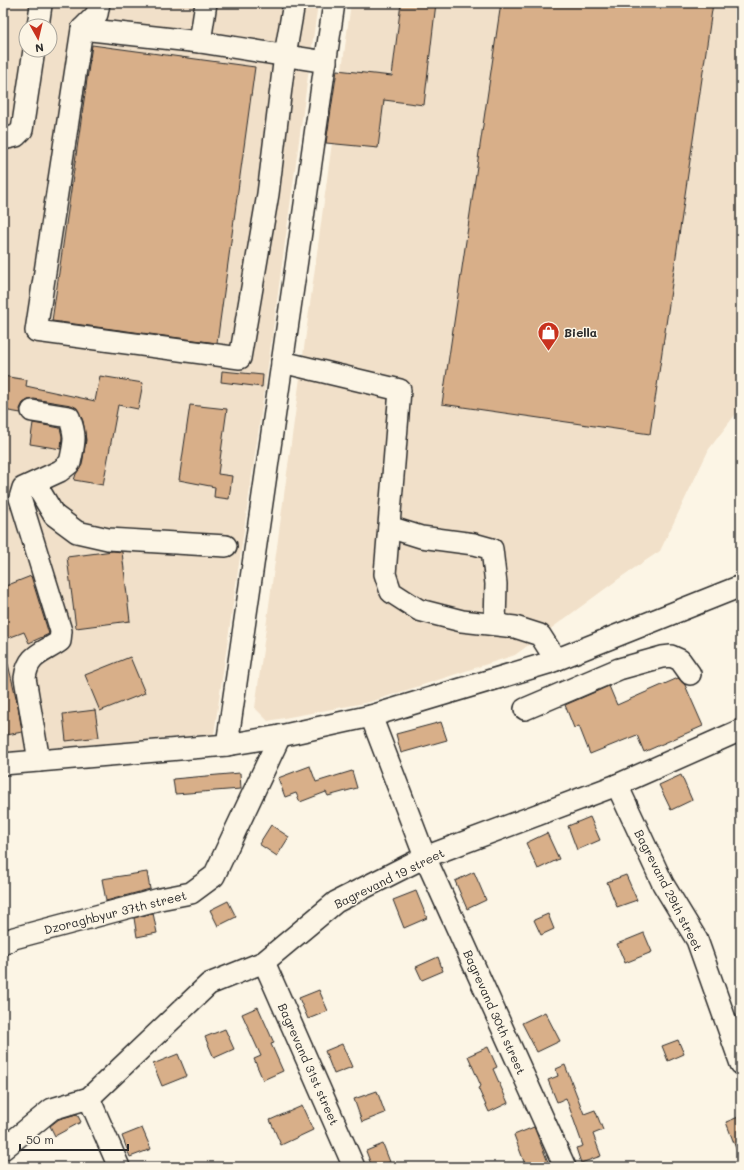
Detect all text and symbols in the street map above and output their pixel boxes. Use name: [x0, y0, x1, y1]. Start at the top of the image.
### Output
north arrow: [18, 18, 58, 58]
text: N: [34, 40, 45, 56]
shop icon: Biella: [536, 319, 562, 352]
place label: Biella: [564, 324, 597, 340]
street label: Bagrevand 29th street: [631, 827, 707, 953]
street label: Bagrevand 19 street: [331, 844, 447, 912]
street label: Dzoraghbyur 37th street: [42, 887, 188, 937]
street label: Bagrevand 30th street: [460, 947, 530, 1077]
street label: Bagrevand 31st street: [275, 1001, 343, 1127]
scale bar: [20, 1126, 128, 1152]
text: 50 m: [26, 1131, 54, 1147]

